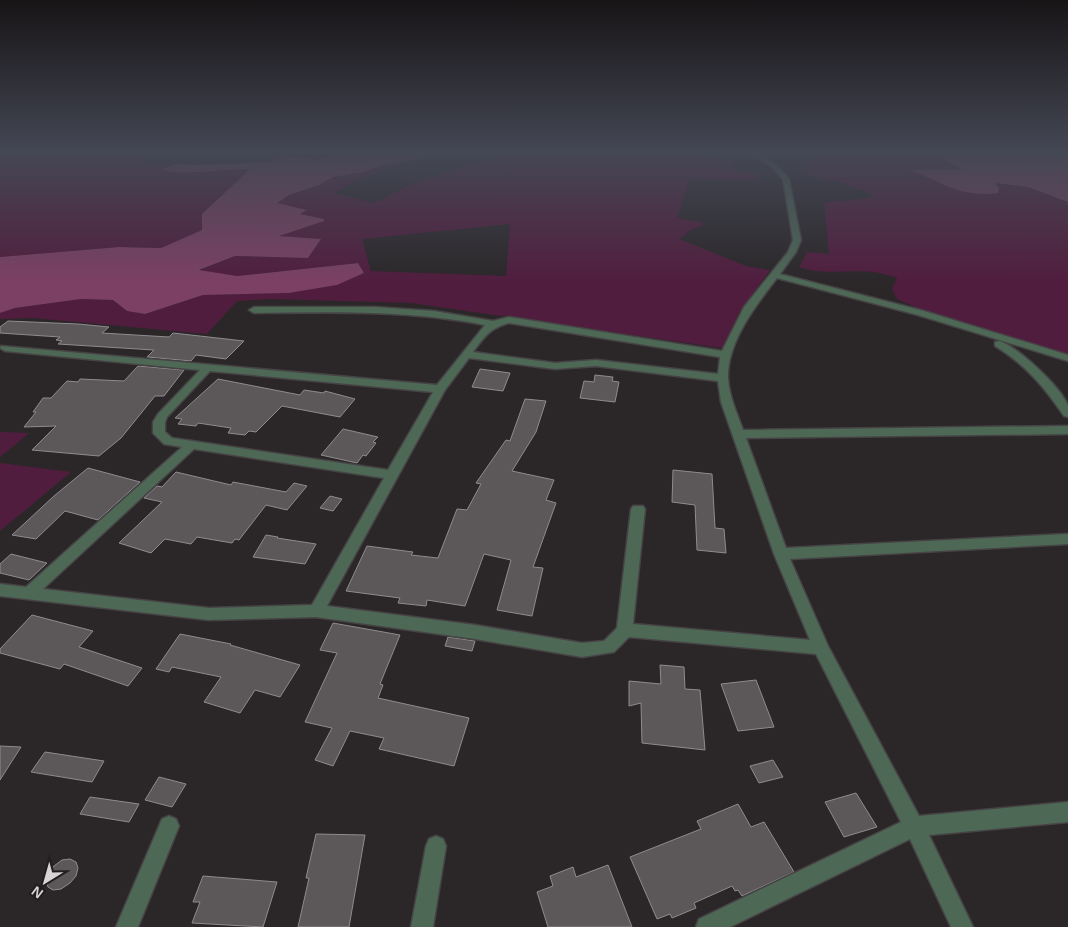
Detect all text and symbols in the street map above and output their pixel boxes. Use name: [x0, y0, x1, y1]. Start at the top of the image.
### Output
north arrow: [20, 857, 70, 907]
text: N: [28, 883, 46, 902]

